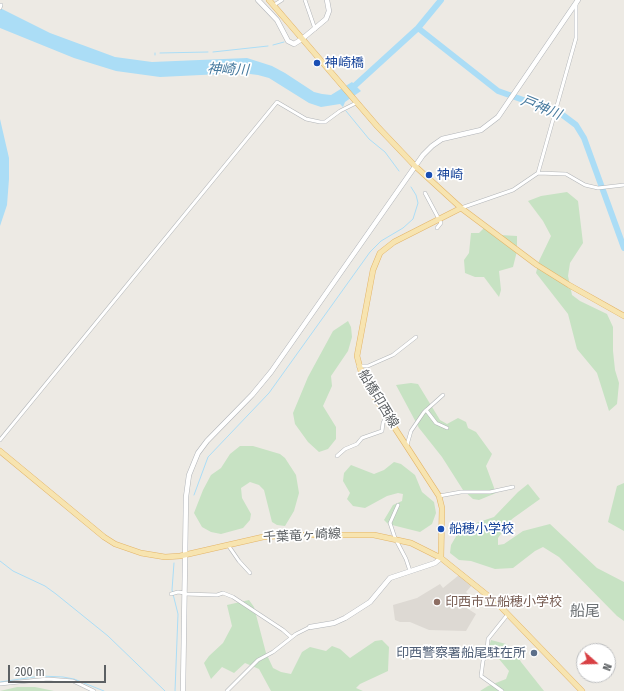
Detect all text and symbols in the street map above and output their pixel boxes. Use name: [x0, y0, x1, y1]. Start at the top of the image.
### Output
place label: 神崎橋: [325, 55, 364, 71]
marker: 神崎橋: [312, 58, 322, 68]
water label: 神崎川: [207, 61, 249, 79]
water label: 戸神川: [518, 92, 564, 124]
place label: 神崎: [437, 167, 463, 183]
marker: 神崎: [424, 170, 434, 180]
street label: 船橋印西線: [355, 367, 401, 431]
place label: 船穂小学校: [449, 521, 514, 537]
marker: 船穂小学校: [436, 524, 446, 534]
street label: 千葉竜ヶ崎線: [263, 526, 341, 546]
place label: 印西市立船穂小学校: [445, 594, 562, 610]
marker: 印西市立船穂小学校: [432, 597, 442, 607]
district label: 船尾: [570, 603, 600, 621]
north arrow: [576, 643, 616, 683]
place label: 印西警察署船尾駐在所: [396, 645, 526, 661]
marker: 印西警察署船尾駐在所: [529, 648, 539, 658]
scale bar: [10, 657, 108, 683]
text: N: [600, 662, 614, 672]
text: 200 m: [15, 665, 45, 679]

